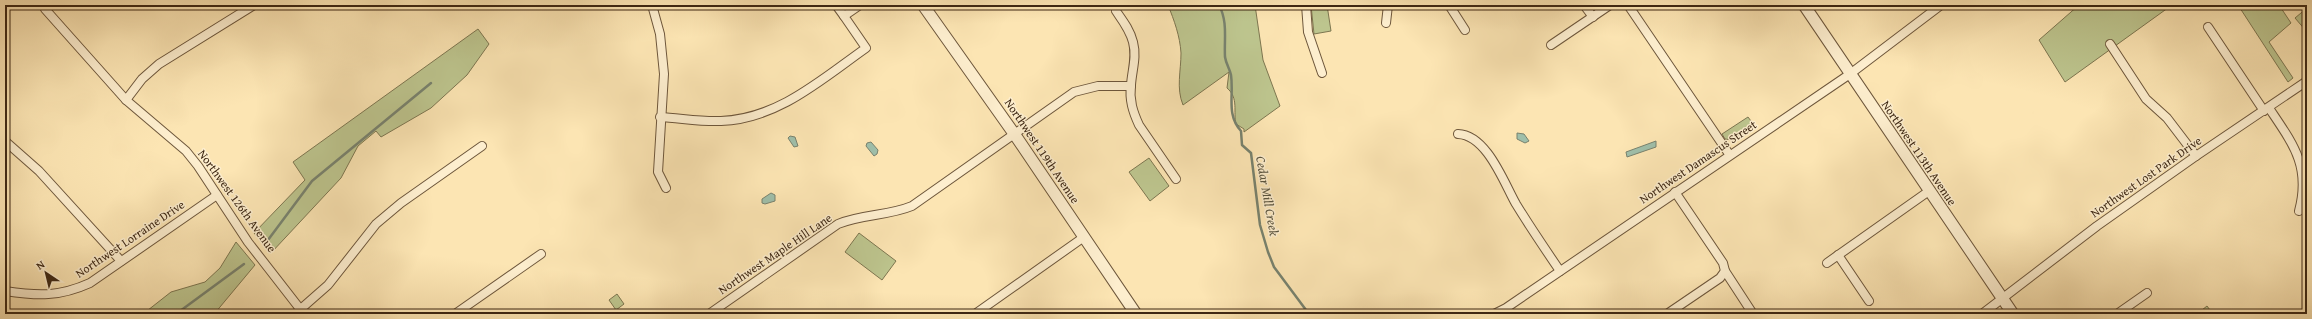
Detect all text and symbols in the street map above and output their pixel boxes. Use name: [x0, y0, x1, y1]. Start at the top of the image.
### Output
street label: Northwest 119th Avenue: [1001, 95, 1084, 207]
street label: Northwest 113th Avenue: [1878, 97, 1961, 209]
street label: Northwest Damascus Street: [1636, 115, 1760, 207]
street label: Northwest Lost Park Drive: [2087, 132, 2205, 221]
street label: Northwest 126th Avenue: [194, 146, 281, 256]
water label: Cedar Mill Creek: [1251, 155, 1284, 238]
street label: Northwest Lorraine Drive: [72, 196, 188, 281]
street label: Northwest Maple Hill Lane: [715, 209, 835, 298]
north arrow: [26, 253, 66, 293]
text: N: [33, 256, 48, 273]

